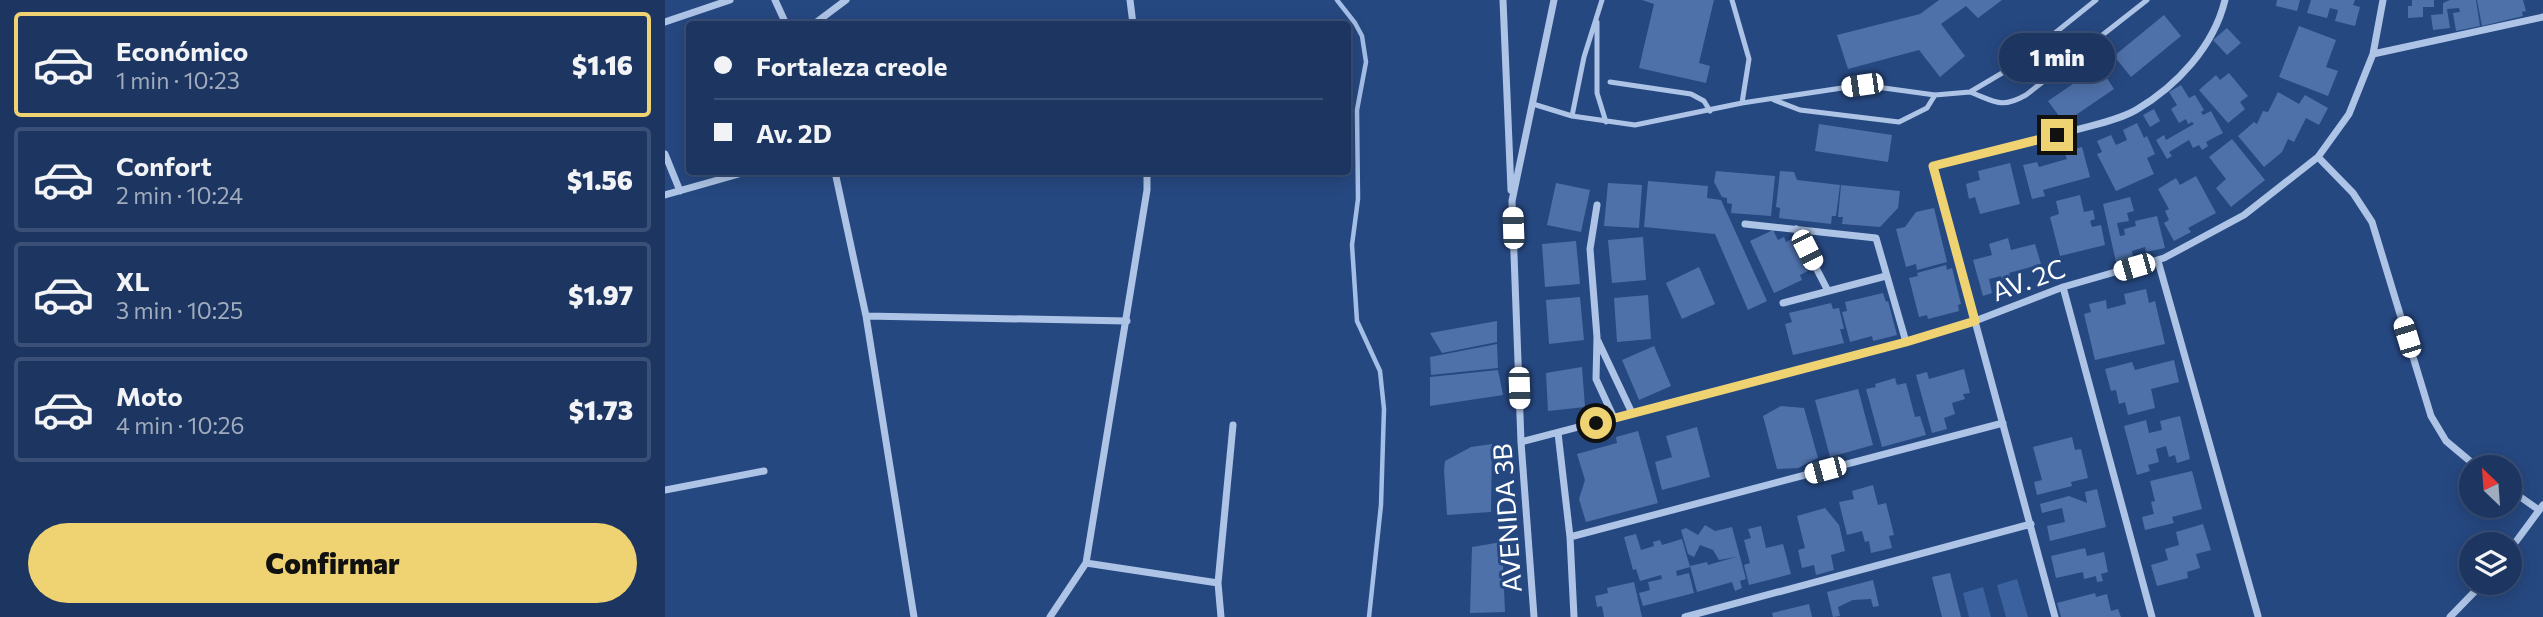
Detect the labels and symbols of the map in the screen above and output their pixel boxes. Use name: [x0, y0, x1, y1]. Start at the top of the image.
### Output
callout: 1 min: [1999, 33, 2115, 82]
car: [1840, 72, 1885, 98]
route end: [2041, 119, 2073, 151]
car: [1502, 207, 1525, 249]
car: [1789, 227, 1826, 273]
street label: AV. 2C: [1987, 251, 2069, 307]
car: [2111, 251, 2158, 283]
car: [2391, 314, 2424, 360]
car: [1508, 367, 1531, 409]
route start: [1580, 407, 1612, 439]
street label: AVENIDA 3B: [1485, 443, 1527, 593]
car: [1802, 454, 1849, 486]
north arrow: [2459, 455, 2522, 518]

